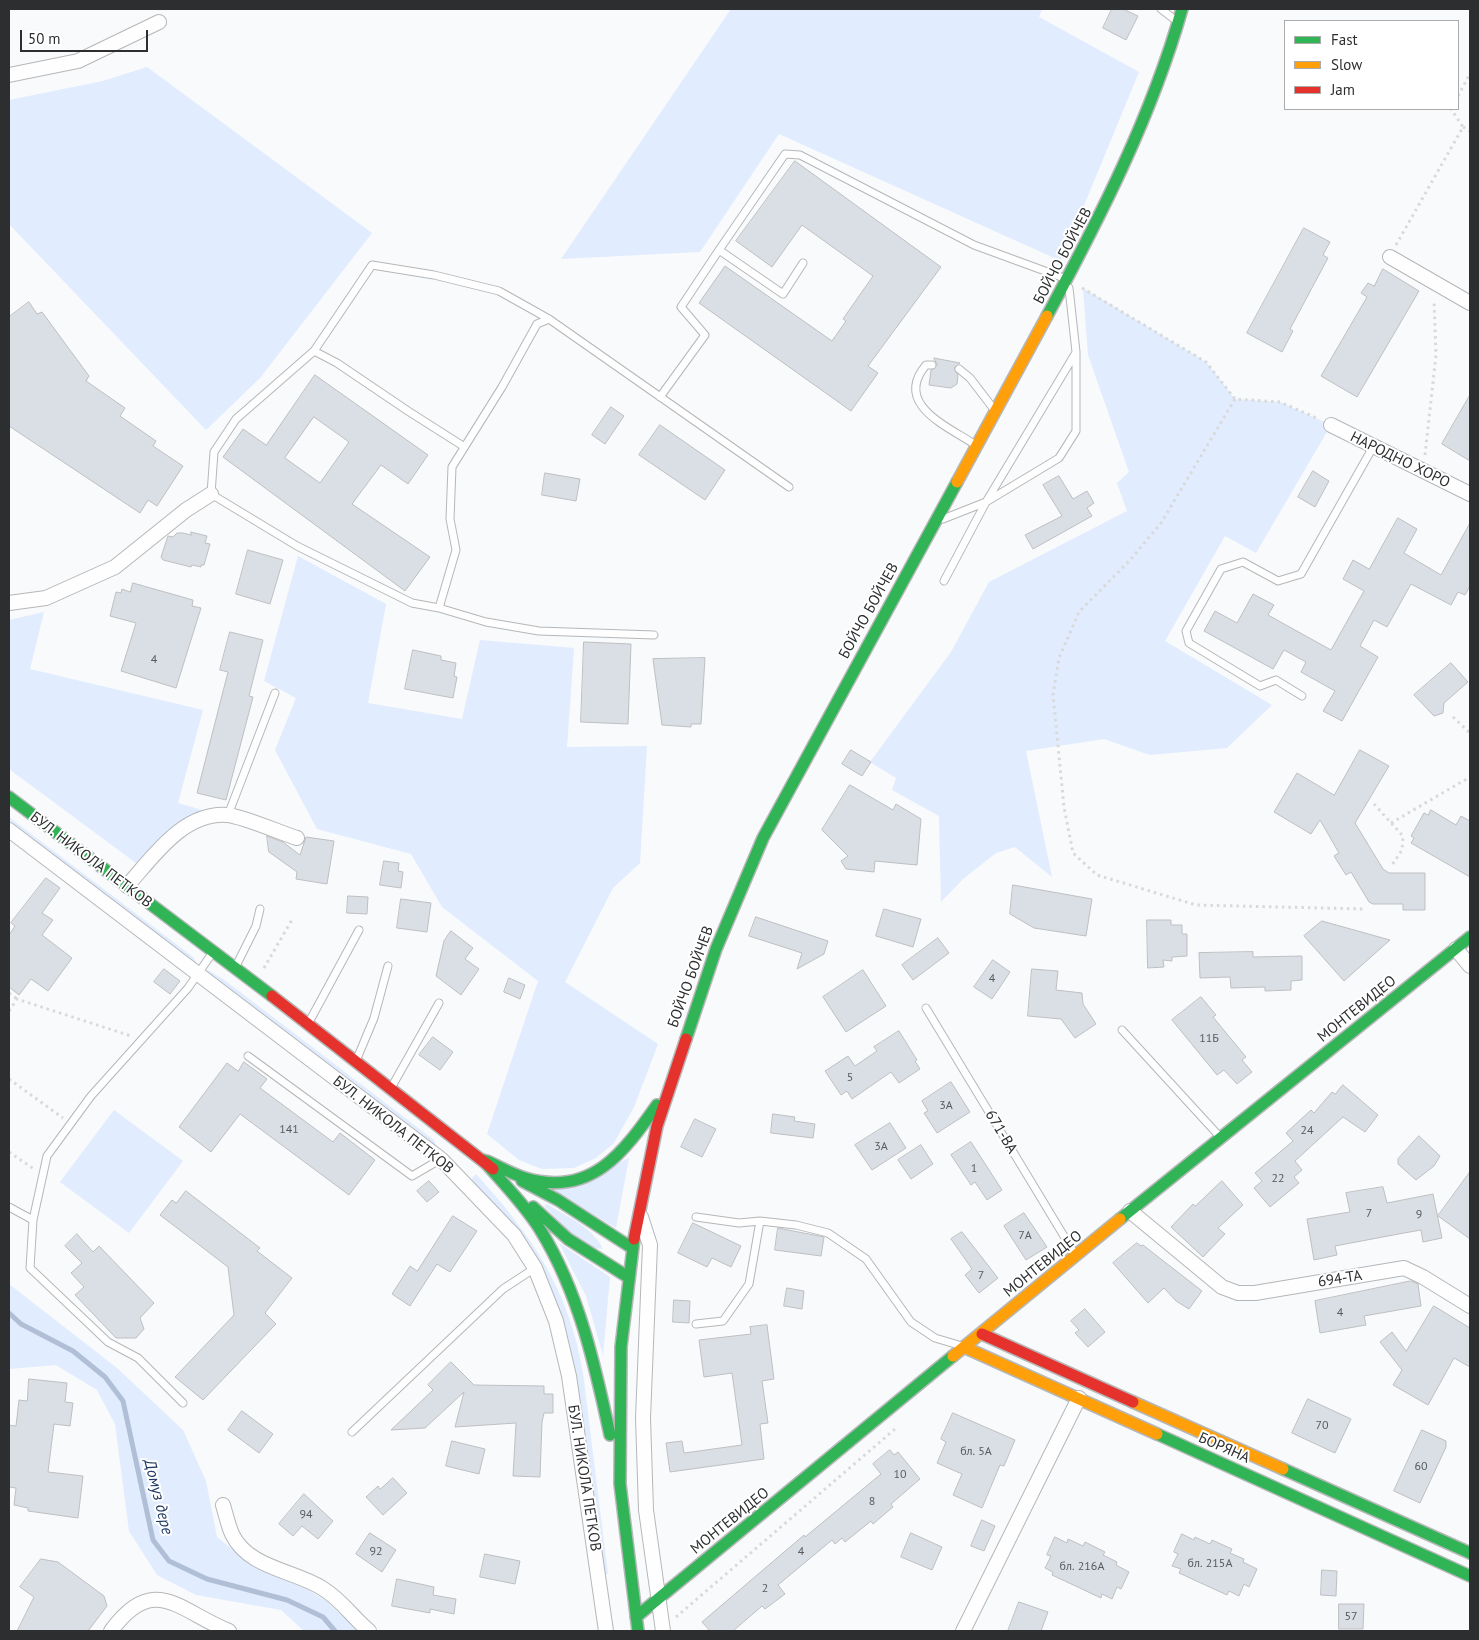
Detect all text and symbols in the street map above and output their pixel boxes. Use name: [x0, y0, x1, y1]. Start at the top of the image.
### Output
scale bar: [22, 20, 150, 52]
legend: [1284, 20, 1459, 110]
text: 50 m: [28, 29, 61, 48]
text: Fast: [1331, 30, 1358, 49]
text: Slow: [1331, 55, 1362, 74]
text: Jam: [1331, 80, 1355, 99]
street label: БОЙЧО БОЙЧЕВ: [1030, 205, 1096, 307]
street label: НАРОДНО ХОРО: [1347, 428, 1453, 492]
street label: БОЙЧО БОЙЧЕВ: [835, 560, 903, 662]
house number: 4: [151, 653, 157, 667]
street label: БУЛ. НИКОЛА ПЕТКОВ: [26, 808, 156, 912]
street label: БОЙЧО БОЙЧЕВ: [664, 924, 718, 1030]
house number: 4: [989, 972, 995, 986]
street label: МОНТЕВИДЕО: [1314, 972, 1400, 1046]
house number: 11Б: [1199, 1032, 1219, 1046]
house number: 5: [847, 1071, 853, 1085]
street label: БУЛ. НИКОЛА ПЕТКОВ: [329, 1072, 457, 1178]
house number: 3А: [939, 1099, 953, 1113]
street label: 671-ВА: [981, 1107, 1021, 1157]
house number: 141: [279, 1123, 299, 1137]
house number: 24: [1300, 1124, 1314, 1138]
house number: 3А: [874, 1140, 888, 1154]
house number: 1: [971, 1162, 977, 1176]
house number: 22: [1271, 1172, 1285, 1186]
house number: 7: [1366, 1207, 1372, 1221]
house number: 9: [1416, 1208, 1422, 1222]
street label: МОНТЕВИДЕО: [1000, 1227, 1086, 1301]
house number: 7А: [1018, 1229, 1032, 1243]
street label: 694-ТА: [1317, 1267, 1363, 1291]
house number: 7: [978, 1269, 984, 1283]
house number: 4: [1337, 1306, 1343, 1320]
street label: БУЛ. НИКОЛА ПЕТКОВ: [564, 1403, 604, 1553]
house number: 70: [1315, 1419, 1329, 1433]
street label: БОРЯНА: [1196, 1429, 1252, 1467]
house number: бл. 5А: [960, 1445, 992, 1459]
water label: Домуз дере: [139, 1457, 177, 1537]
house number: 60: [1414, 1460, 1428, 1474]
house number: 10: [893, 1468, 907, 1482]
street label: МОНТЕВИДЕО: [687, 1484, 773, 1558]
house number: 8: [869, 1495, 875, 1509]
house number: 94: [299, 1508, 313, 1522]
house number: 92: [369, 1545, 383, 1559]
house number: 4: [798, 1545, 804, 1559]
house number: бл. 215А: [1188, 1557, 1232, 1571]
house number: бл. 216А: [1060, 1560, 1104, 1574]
house number: 2: [762, 1582, 768, 1596]
house number: 57: [1344, 1610, 1358, 1624]

